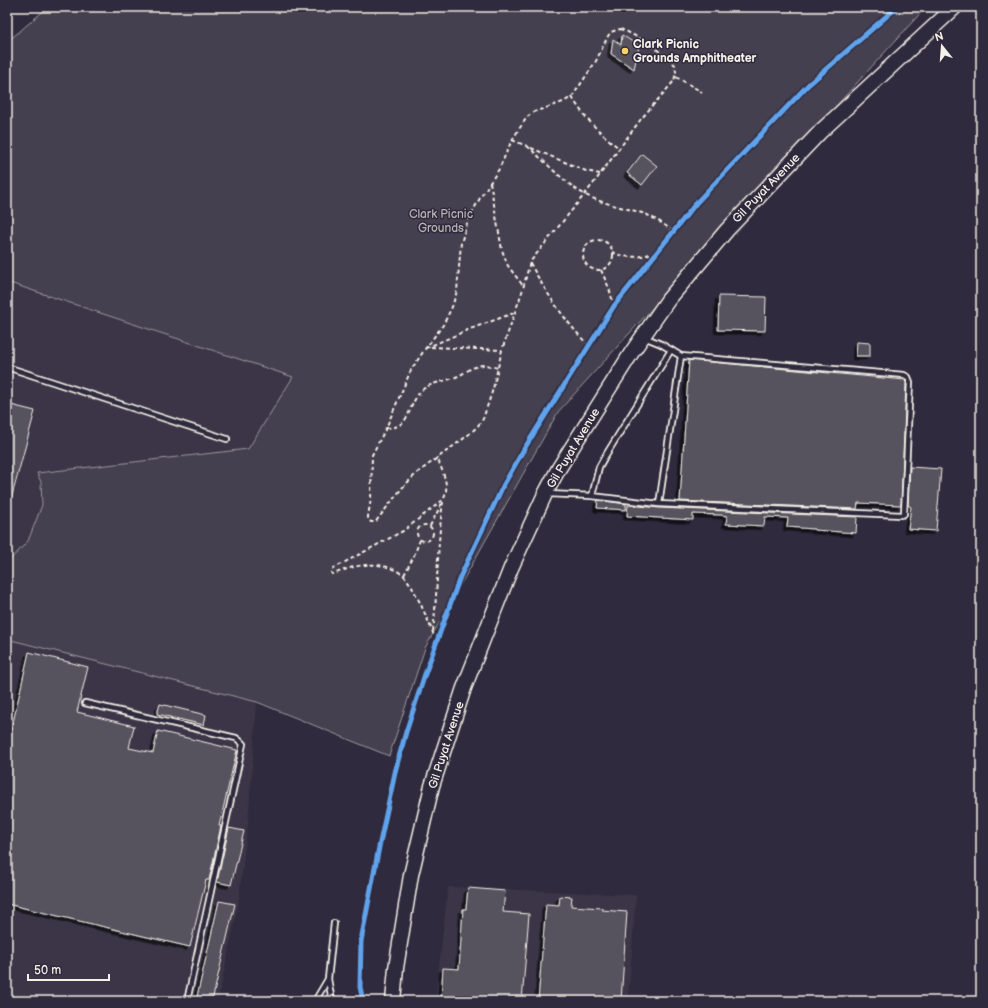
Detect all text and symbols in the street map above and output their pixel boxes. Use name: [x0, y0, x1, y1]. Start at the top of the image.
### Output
north arrow: [922, 26, 962, 66]
text: N: [933, 29, 945, 44]
place label: Clark Picnic Grounds Amphitheater: [633, 37, 757, 66]
marker: Clark Picnic Grounds Amphitheater: [620, 46, 630, 56]
street label: Gil Puyat Avenue: [729, 150, 803, 226]
park label: Clark Picnic Grounds: [409, 207, 473, 236]
street label: Gil Puyat Avenue: [544, 405, 603, 491]
street label: Gil Puyat Avenue: [425, 700, 468, 791]
scale bar: [28, 956, 109, 982]
text: 50 m: [34, 963, 61, 978]

